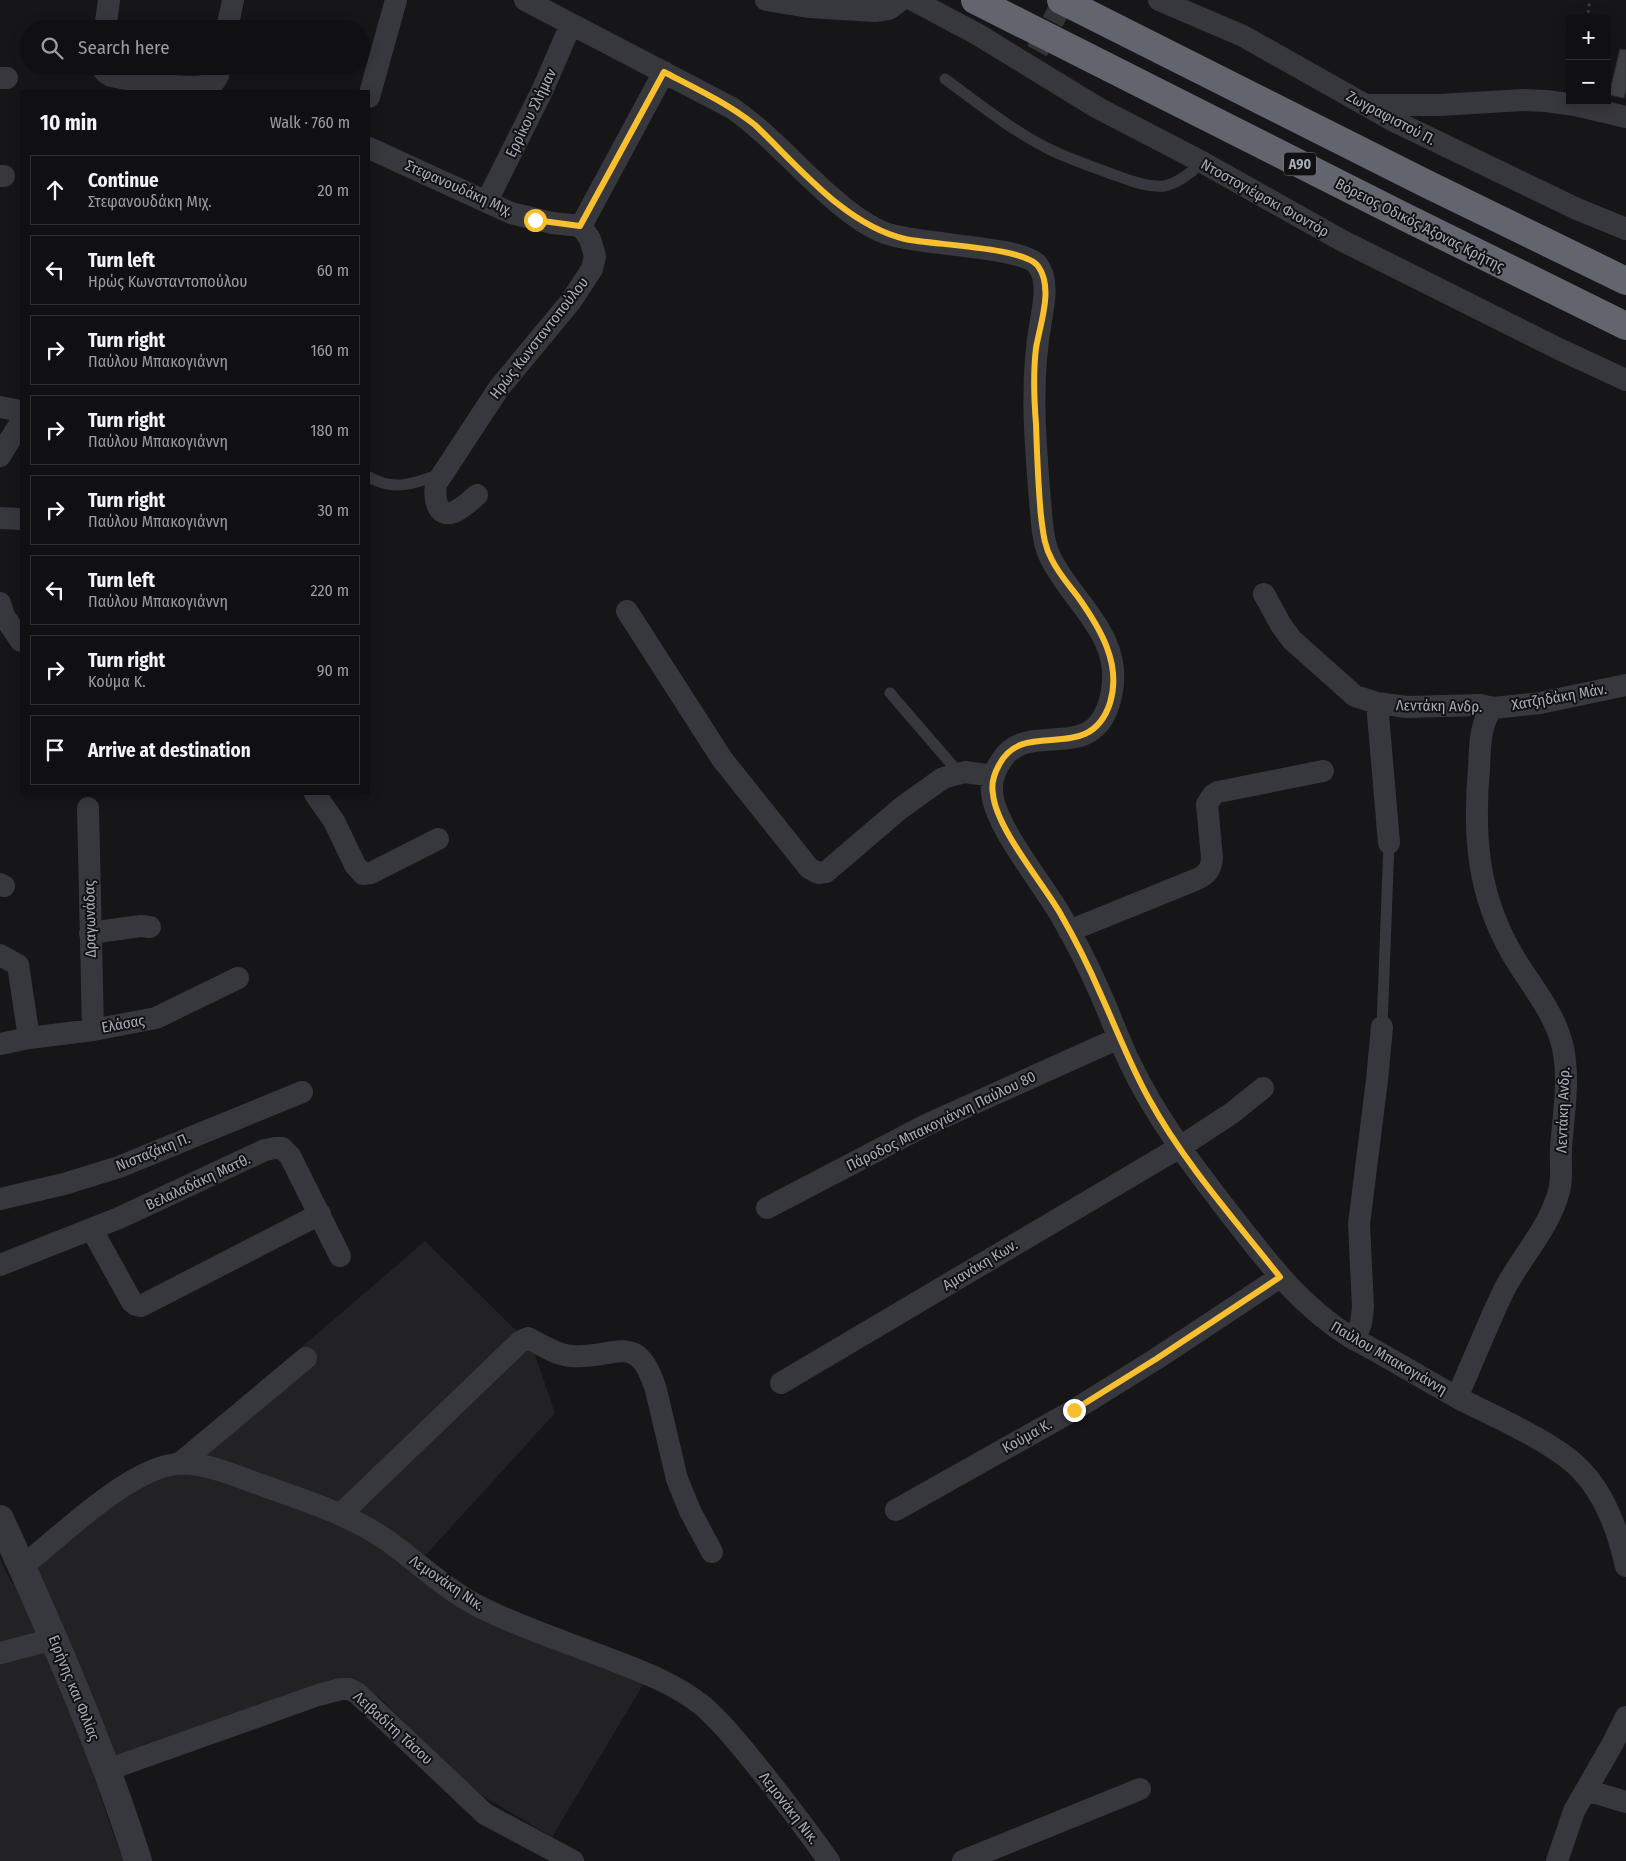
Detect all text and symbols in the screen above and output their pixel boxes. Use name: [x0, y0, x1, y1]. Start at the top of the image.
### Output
map controls: [1566, 15, 1611, 105]
button: +: [1566, 15, 1611, 60]
search box: [20, 20, 370, 75]
icon: search: [38, 34, 66, 62]
text: Search here: [78, 36, 170, 59]
button: −: [1566, 60, 1611, 105]
street label: Ερρίκου Σλήμαν: [502, 65, 560, 160]
street label: Ζωγραφιστού Π.: [1343, 87, 1439, 149]
text: 10 min: [40, 110, 97, 136]
text: Walk · 760 m: [270, 113, 350, 132]
road number: Α90: [1284, 152, 1316, 175]
street label: Ντοστογιέφσκι Φιοντόρ: [1198, 155, 1332, 241]
street label: Στεφανουδάκη Μιχ.: [402, 156, 516, 220]
text: Continue: [88, 169, 159, 192]
street label: Βόρειος Οδικός Άξονας Κρήτης: [1332, 174, 1508, 276]
icon: ahead: [41, 176, 69, 204]
text: 20 m: [318, 181, 349, 200]
text: Στεφανουδάκη Μιχ.: [88, 192, 212, 211]
route start: [524, 209, 547, 232]
text: Turn left: [88, 249, 155, 272]
icon: left: [41, 256, 69, 284]
text: 60 m: [317, 261, 349, 280]
text: Ηρώς Κωνσταντοπούλου: [88, 272, 248, 291]
street label: Ηρώς Κωνσταντοπούλου: [486, 274, 592, 402]
text: Turn right: [88, 329, 165, 352]
icon: right: [41, 336, 69, 364]
text: 160 m: [310, 341, 349, 360]
text: Παύλου Μπακογιάννη: [88, 352, 228, 371]
text: Turn right: [88, 409, 165, 432]
icon: right: [41, 416, 69, 444]
text: 180 m: [310, 421, 349, 440]
text: Παύλου Μπακογιάννη: [88, 432, 228, 451]
text: Turn right: [88, 489, 165, 512]
icon: right: [41, 496, 69, 524]
text: 30 m: [317, 501, 349, 520]
text: Παύλου Μπακογιάννη: [88, 512, 228, 531]
text: Turn left: [88, 569, 155, 592]
icon: left: [41, 576, 69, 604]
text: 220 m: [310, 581, 349, 600]
text: Παύλου Μπακογιάννη: [88, 592, 228, 611]
text: Turn right: [88, 649, 165, 672]
icon: right: [41, 656, 69, 684]
text: 90 m: [317, 661, 349, 680]
text: Κούμα Κ.: [88, 672, 146, 691]
street label: Χατζηδάκη Μάν.: [1510, 680, 1608, 714]
street label: Λεντάκη Ανδρ.: [1396, 696, 1482, 716]
icon: arrive: [41, 736, 69, 764]
text: Arrive at destination: [88, 739, 251, 762]
street label: Δραγωνάδας: [80, 880, 100, 958]
street label: Ελάσας: [100, 1011, 147, 1037]
street label: Πάροδος Μπακογιάννη Παύλου 80: [843, 1067, 1039, 1175]
street label: Λεντάκη Ανδρ.: [1552, 1067, 1574, 1153]
street label: Νισταζάκη Π.: [113, 1129, 193, 1175]
street label: Βελαλαδάκη Ματθ.: [143, 1150, 253, 1214]
street label: Αμανάκη Κων.: [939, 1236, 1021, 1294]
street label: Παύλου Μπακογιάννη: [1328, 1317, 1450, 1399]
route end: [1063, 1399, 1086, 1422]
street label: Κούμα Κ.: [999, 1415, 1055, 1457]
street label: Λεμονάκη Νικ.: [406, 1551, 488, 1615]
street label: Ειρήνης και Φιλίας: [45, 1633, 104, 1744]
street label: Λειβαδίτη Τάσου: [350, 1688, 436, 1768]
street label: Λεμονάκη Νικ.: [755, 1768, 823, 1848]

